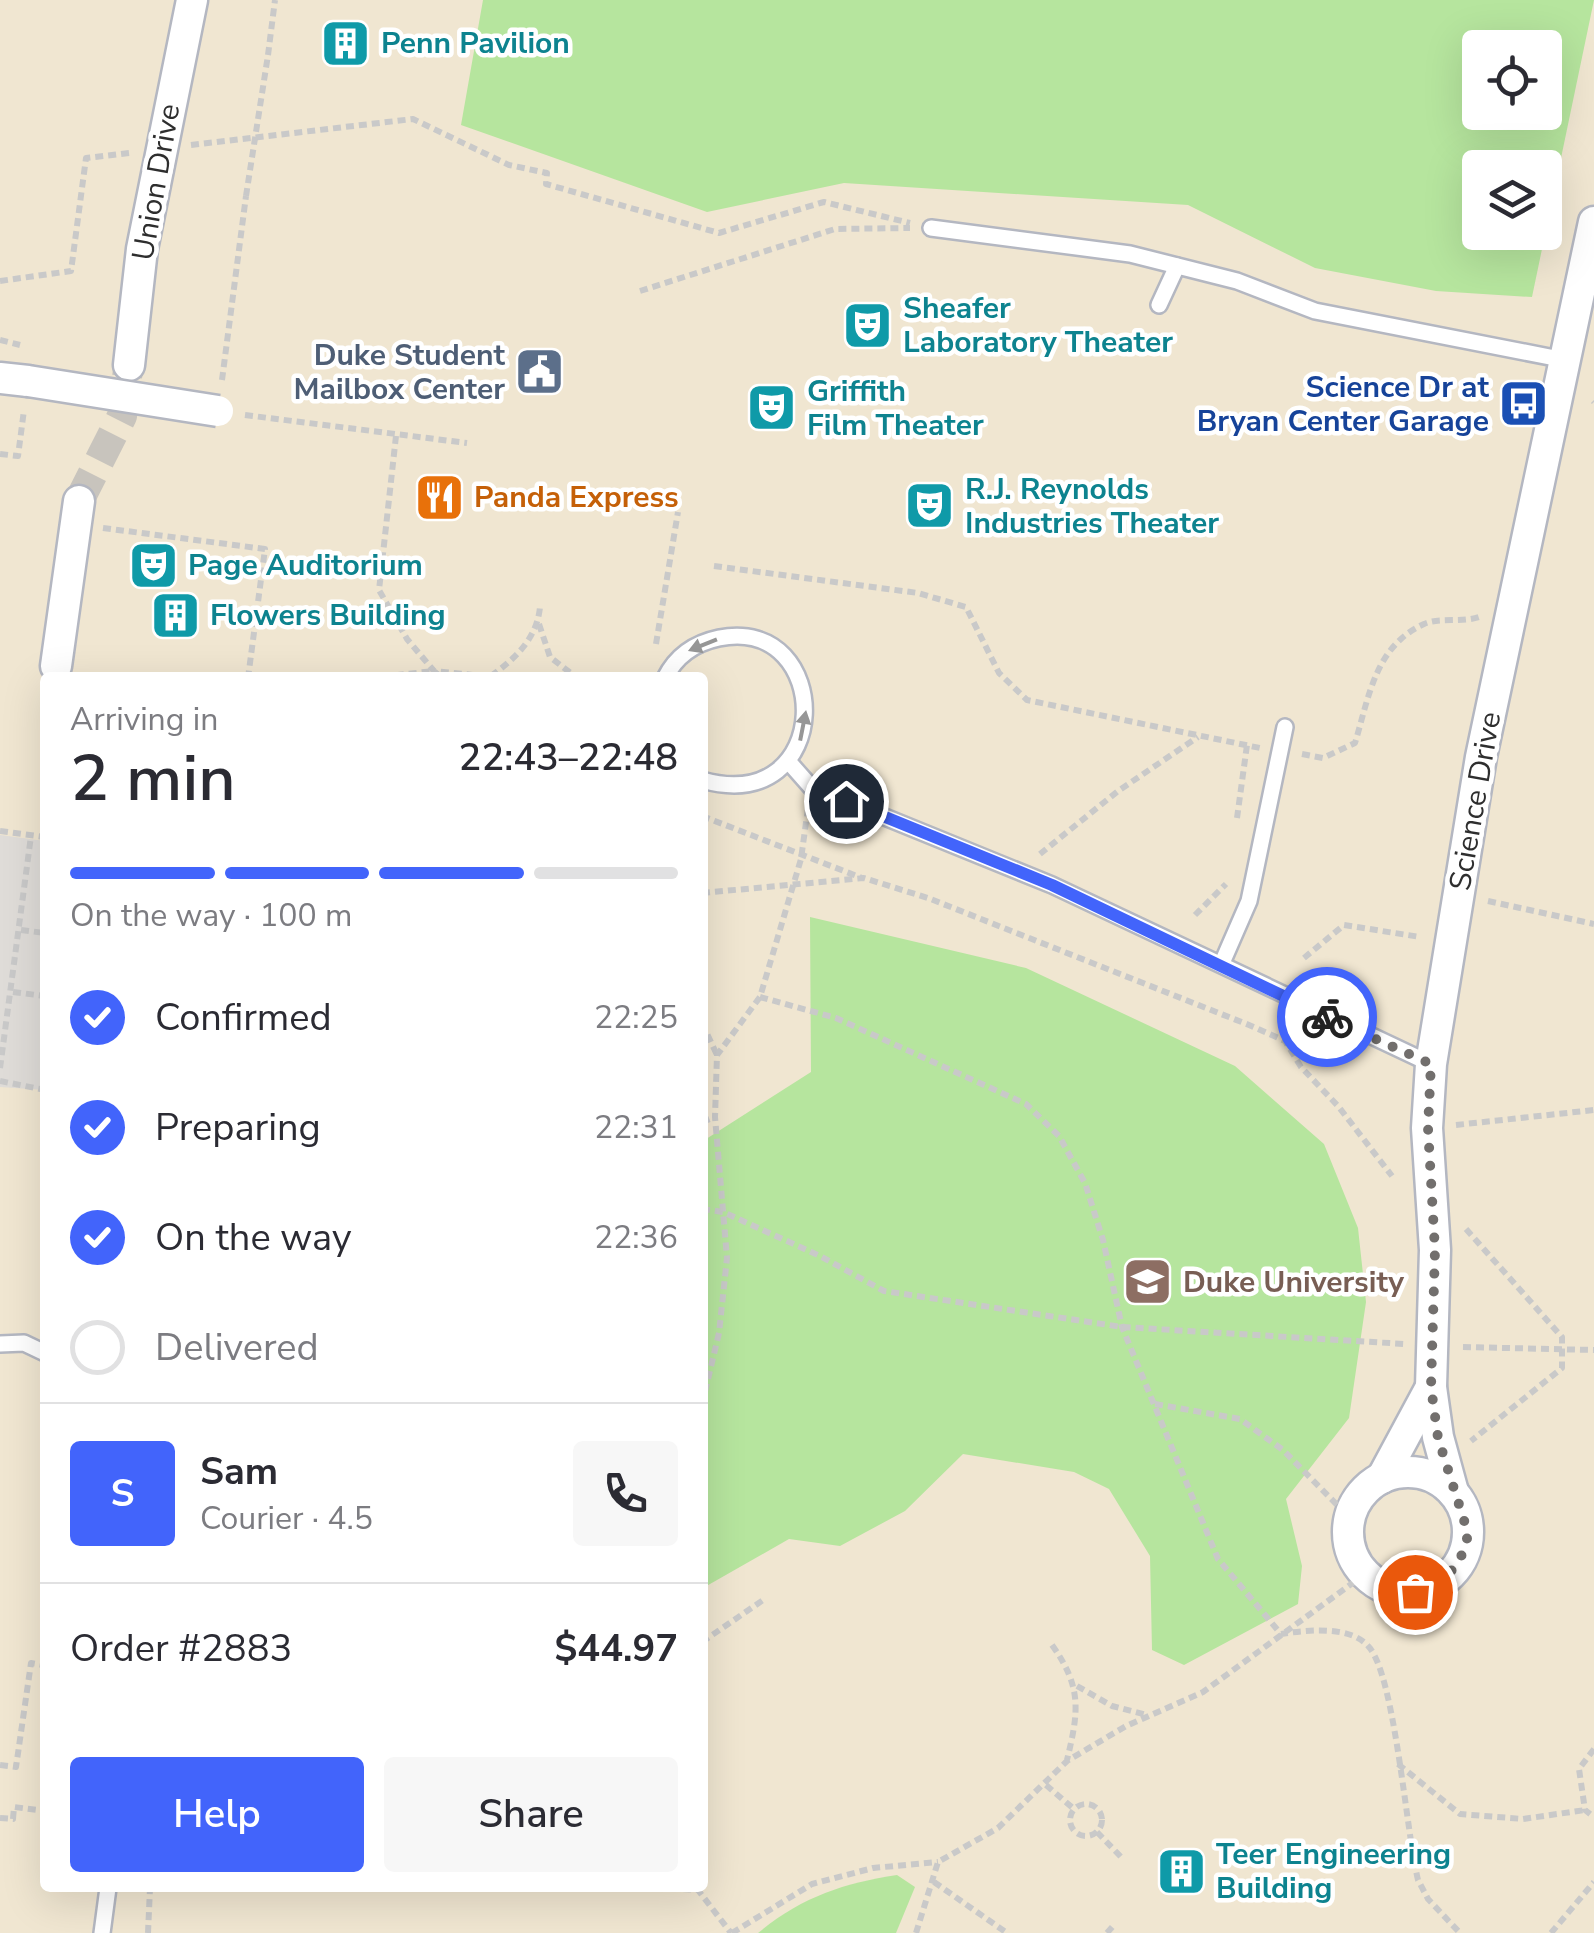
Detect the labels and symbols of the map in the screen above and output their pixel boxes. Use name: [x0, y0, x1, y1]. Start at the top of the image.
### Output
building icon: Penn Pavilion: [320, 17, 372, 69]
place label: Penn Pavilion: [381, 23, 570, 64]
street label: Union Drive: [123, 101, 190, 264]
place label: Sheafer Laboratory Theater: [903, 288, 1173, 363]
theatre icon: Sheafer Laboratory Theater: [842, 299, 894, 351]
place label: Duke Student Mailbox Center: [293, 335, 505, 410]
public building icon: Duke Student Mailbox Center: [514, 346, 566, 398]
place label: Science Dr at Bryan Center Garage: [1197, 367, 1489, 442]
place label: Griffith Film Theater: [807, 371, 984, 446]
bus stop icon: Science Dr at Bryan Center Garage: [1498, 378, 1550, 430]
theatre icon: Griffith Film Theater: [746, 382, 798, 434]
place label: R.J. Reynolds Industries Theater: [965, 469, 1219, 544]
restaurant icon: Panda Express: [413, 471, 465, 523]
place label: Panda Express: [474, 477, 679, 518]
theatre icon: R.J. Reynolds Industries Theater: [904, 480, 956, 532]
theatre icon: Page Auditorium: [127, 539, 179, 591]
place label: Page Auditorium: [188, 545, 423, 586]
building icon: Flowers Building: [149, 589, 201, 641]
place label: Flowers Building: [210, 595, 446, 636]
one-way arrow: [688, 637, 718, 653]
street label: Science Drive: [1440, 709, 1511, 894]
one-way arrow: [795, 710, 811, 741]
pin: [804, 759, 889, 844]
courier: [1277, 967, 1377, 1067]
school or university icon: Duke University: [1122, 1256, 1174, 1308]
place label: Duke University: [1183, 1262, 1404, 1303]
pin: [1373, 1550, 1458, 1635]
place label: Teer Engineering Building: [1216, 1834, 1451, 1909]
building icon: Teer Engineering Building: [1155, 1845, 1207, 1897]

